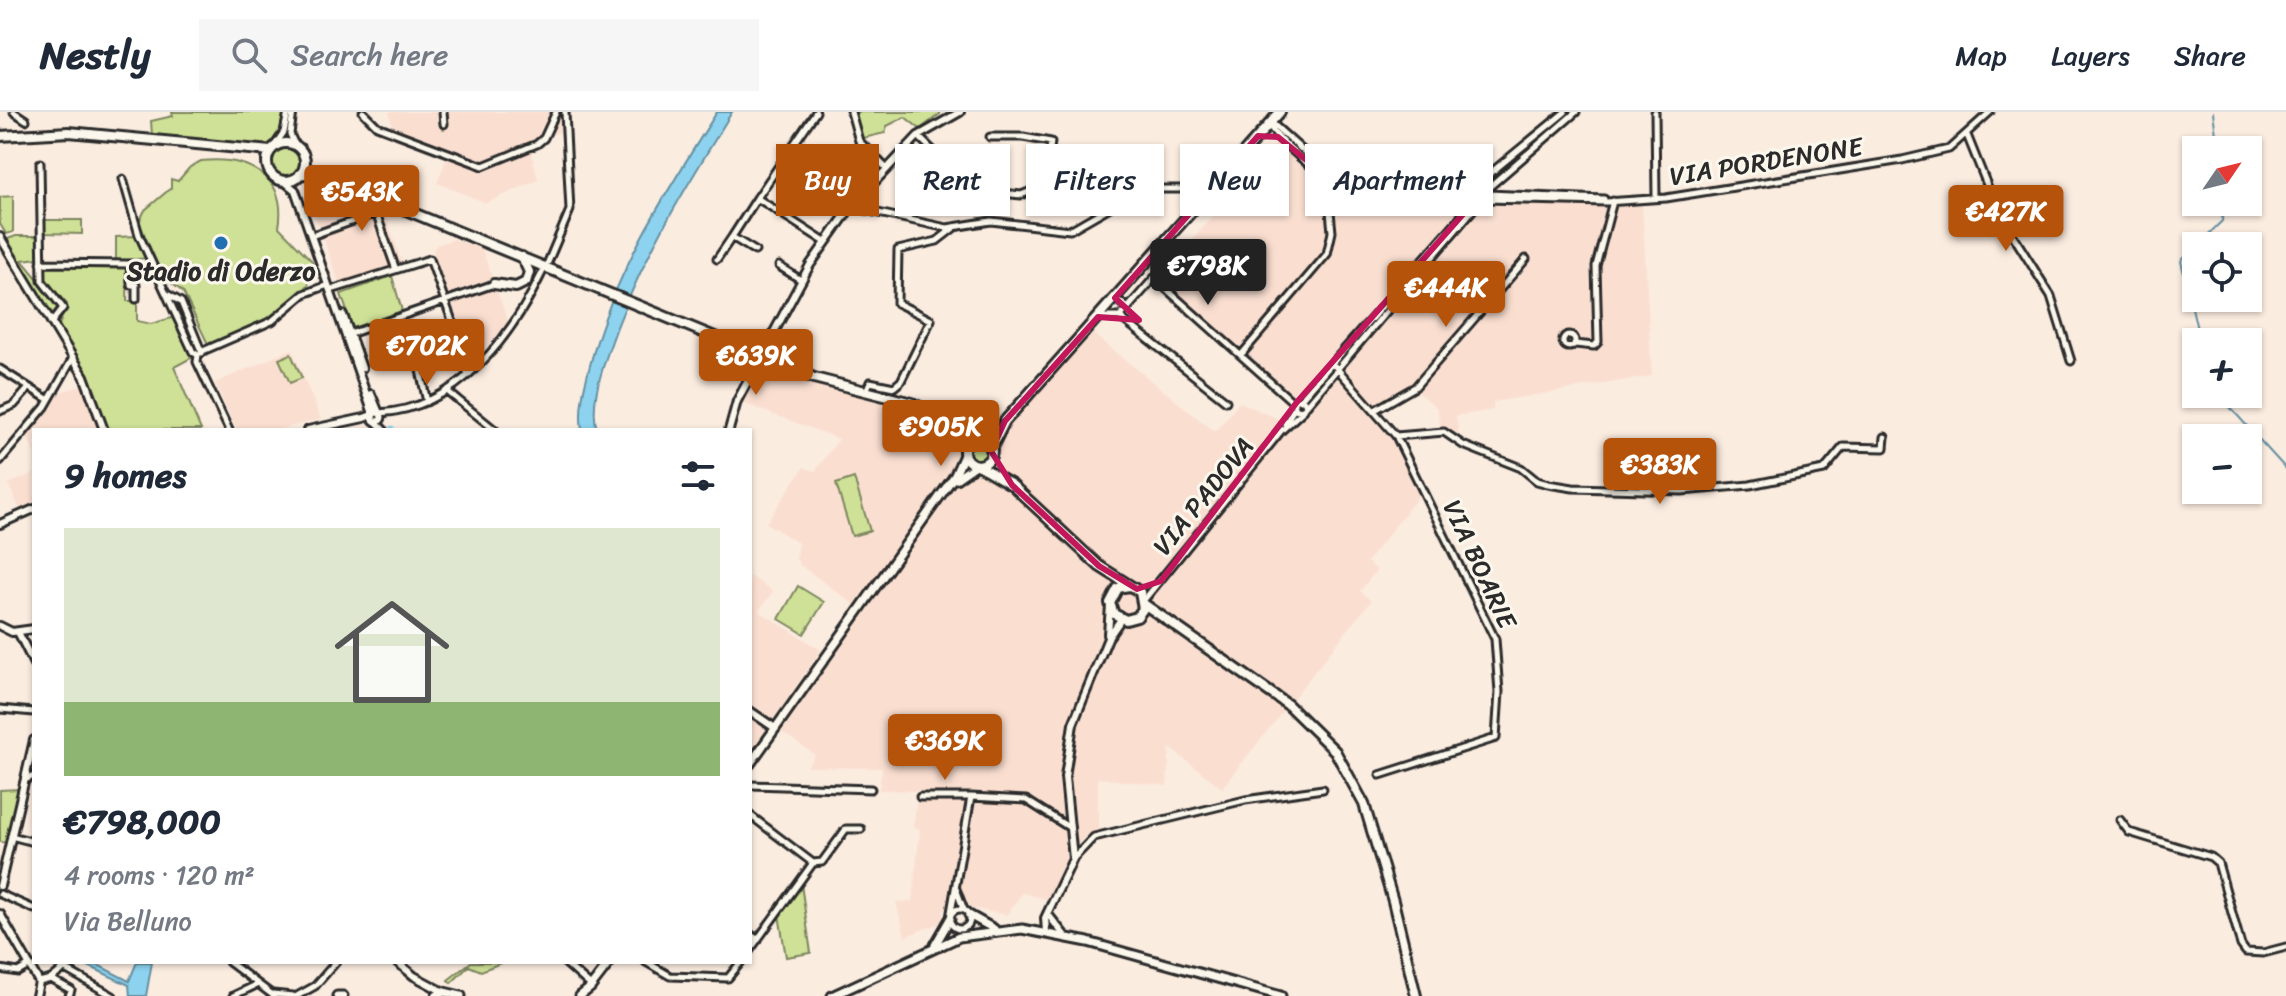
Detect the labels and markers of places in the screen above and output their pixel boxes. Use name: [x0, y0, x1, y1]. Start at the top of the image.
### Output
pin: €543K: [306, 165, 418, 233]
pin: €427K: [1950, 185, 2062, 253]
marker: Stadio di Oderzo: [212, 234, 230, 252]
pin: €798K: [1152, 239, 1264, 307]
place label: Stadio di Oderzo: [126, 248, 315, 294]
pin: €444K: [1390, 261, 1502, 329]
pin: €702K: [371, 319, 483, 387]
pin: €639K: [700, 329, 812, 397]
pin: €905K: [885, 400, 997, 468]
pin: €383K: [1604, 438, 1716, 506]
pin: €369K: [889, 714, 1001, 782]

